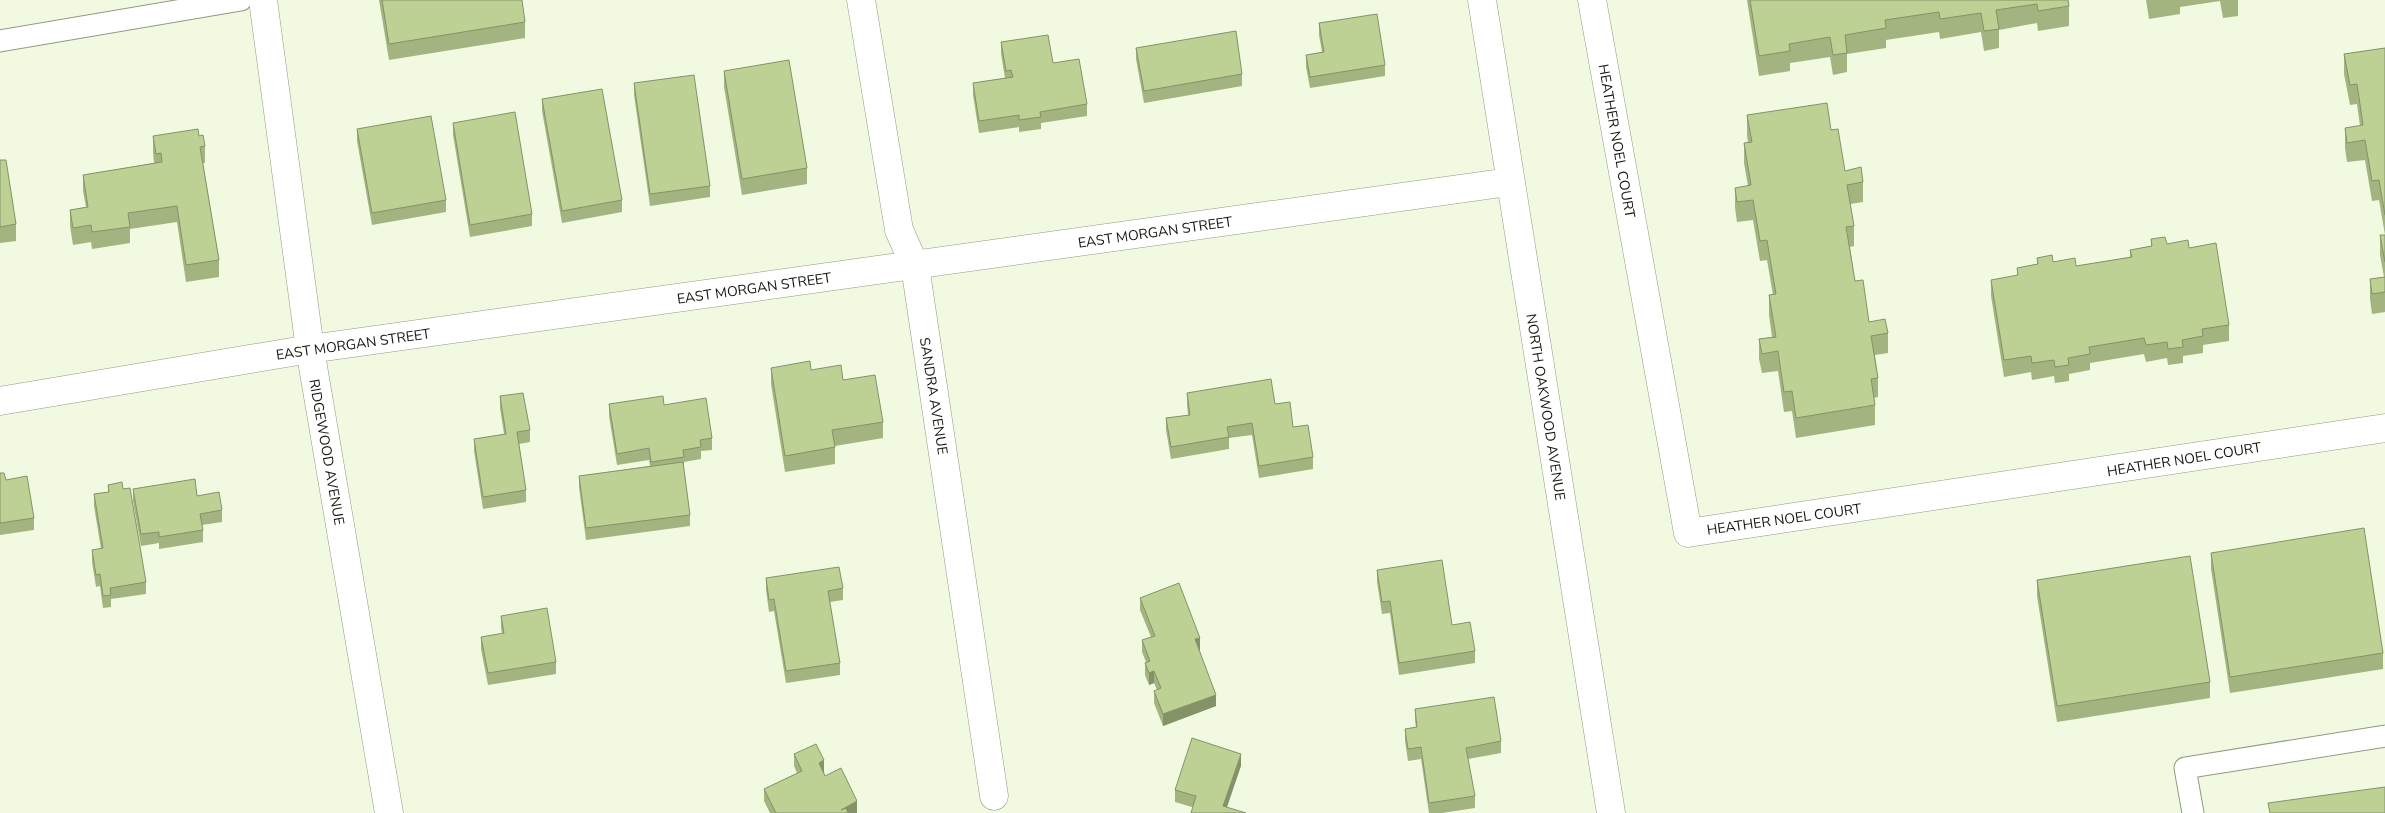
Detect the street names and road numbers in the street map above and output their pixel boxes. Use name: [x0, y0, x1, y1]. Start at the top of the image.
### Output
street label: HEATHER NOEL COURT: [1594, 63, 1640, 220]
street label: EAST MORGAN STREET: [1077, 212, 1234, 253]
street label: EAST MORGAN STREET: [676, 268, 833, 309]
street label: NORTH OAKWOOD AVENUE: [1521, 312, 1570, 502]
street label: EAST MORGAN STREET: [275, 324, 432, 365]
street label: SANDRA AVENUE: [915, 336, 952, 456]
street label: RIDGEWOOD AVENUE: [304, 377, 349, 527]
street label: HEATHER NOEL COURT: [2106, 438, 2263, 481]
street label: HEATHER NOEL COURT: [1706, 499, 1863, 540]

